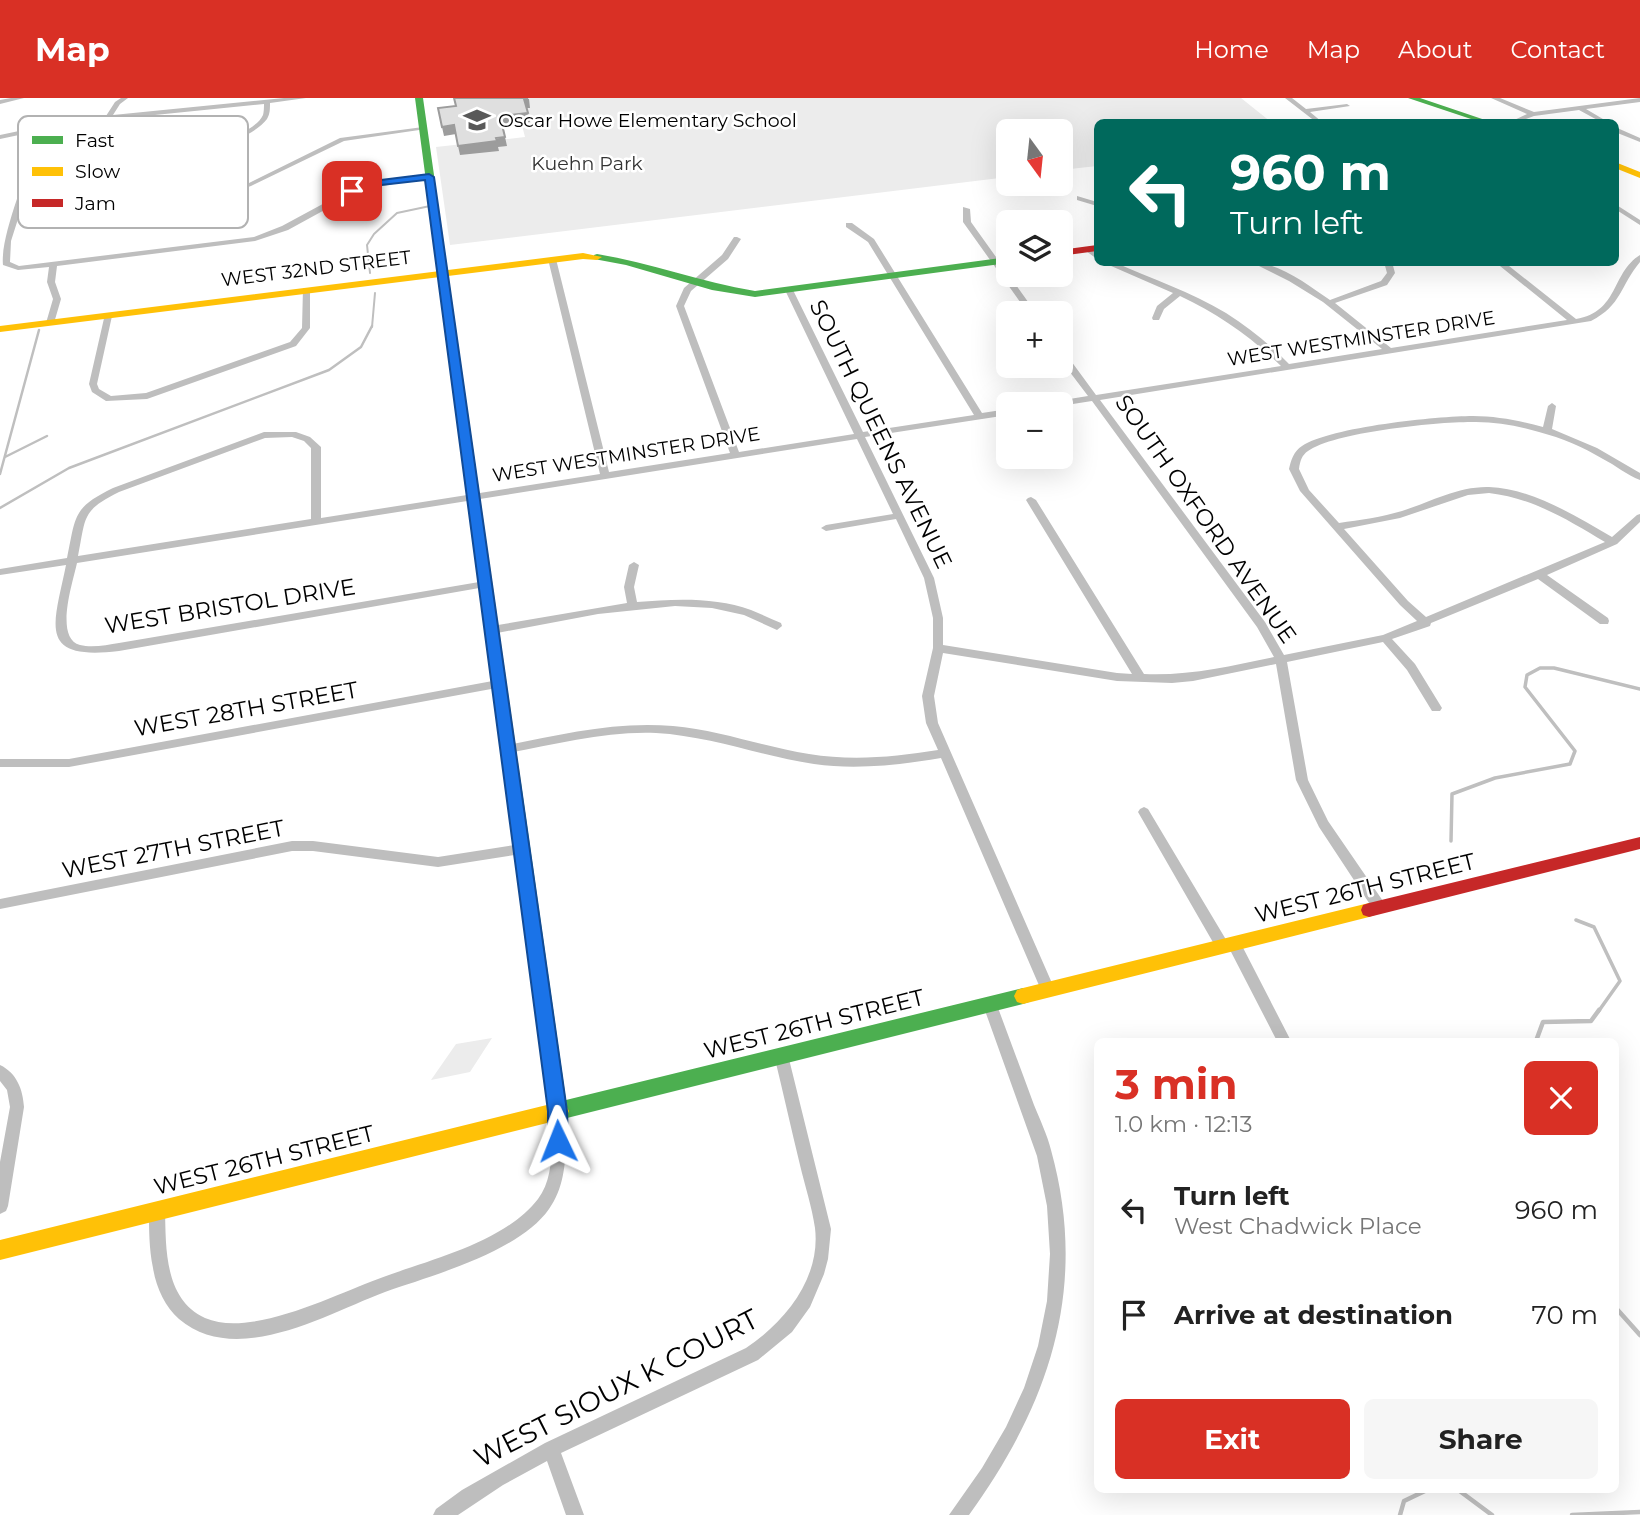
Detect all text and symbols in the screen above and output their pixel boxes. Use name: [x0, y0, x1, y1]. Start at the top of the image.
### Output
text: Map: [35, 29, 110, 69]
text: Home: [1194, 35, 1269, 64]
text: Map: [1307, 35, 1360, 64]
text: About: [1398, 35, 1472, 64]
text: Contact: [1510, 35, 1605, 64]
school or university icon: Oscar Howe Elementary School: [462, 105, 492, 135]
place label: Oscar Howe Elementary School: [498, 109, 797, 132]
legend: [18, 116, 248, 228]
north arrow: [996, 119, 1073, 196]
map controls: [996, 119, 1073, 469]
text: Fast: [75, 129, 115, 152]
text: 960 m: [1230, 143, 1391, 202]
icon: left: [1115, 147, 1206, 238]
park label: Kuehn Park: [531, 152, 643, 175]
text: Slow: [75, 160, 120, 183]
pin: [322, 161, 382, 221]
icon: arrive: [333, 172, 371, 210]
text: Jam: [74, 192, 116, 215]
text: Turn left: [1230, 203, 1364, 242]
button: layers: [996, 210, 1073, 287]
street label: WEST 32ND STREET: [220, 245, 412, 292]
street label: SOUTH QUEENS AVENUE: [804, 295, 958, 573]
button: +: [996, 301, 1073, 378]
street label: WEST WESTMINSTER DRIVE: [1226, 306, 1497, 371]
street label: SOUTH OXFORD AVENUE: [1109, 389, 1303, 649]
button: −: [996, 392, 1073, 469]
street label: WEST WESTMINSTER DRIVE: [491, 422, 762, 487]
street label: WEST BRISTOL DRIVE: [102, 572, 358, 640]
street label: WEST 28TH STREET: [132, 675, 361, 742]
street label: WEST 27TH STREET: [59, 814, 287, 884]
street label: WEST 26TH STREET: [1252, 847, 1479, 929]
street label: WEST 26TH STREET: [701, 983, 928, 1065]
text: 3 min: [1115, 1058, 1237, 1110]
button: close: [1524, 1061, 1598, 1135]
position arrow: [521, 1104, 595, 1178]
text: 1.0 km · 12:13: [1115, 1110, 1253, 1138]
street label: WEST 26TH STREET: [151, 1119, 378, 1201]
text: Turn left: [1174, 1180, 1290, 1212]
icon: left: [1115, 1191, 1153, 1229]
text: 960 m: [1515, 1194, 1598, 1226]
text: West Chadwick Place: [1174, 1212, 1422, 1240]
icon: arrive: [1115, 1296, 1153, 1334]
text: Arrive at destination: [1174, 1299, 1453, 1331]
text: 70 m: [1532, 1299, 1598, 1331]
street label: WEST SIOUX K COURT: [468, 1301, 764, 1475]
button: Exit: [1115, 1399, 1350, 1479]
button: Share: [1364, 1399, 1598, 1479]

